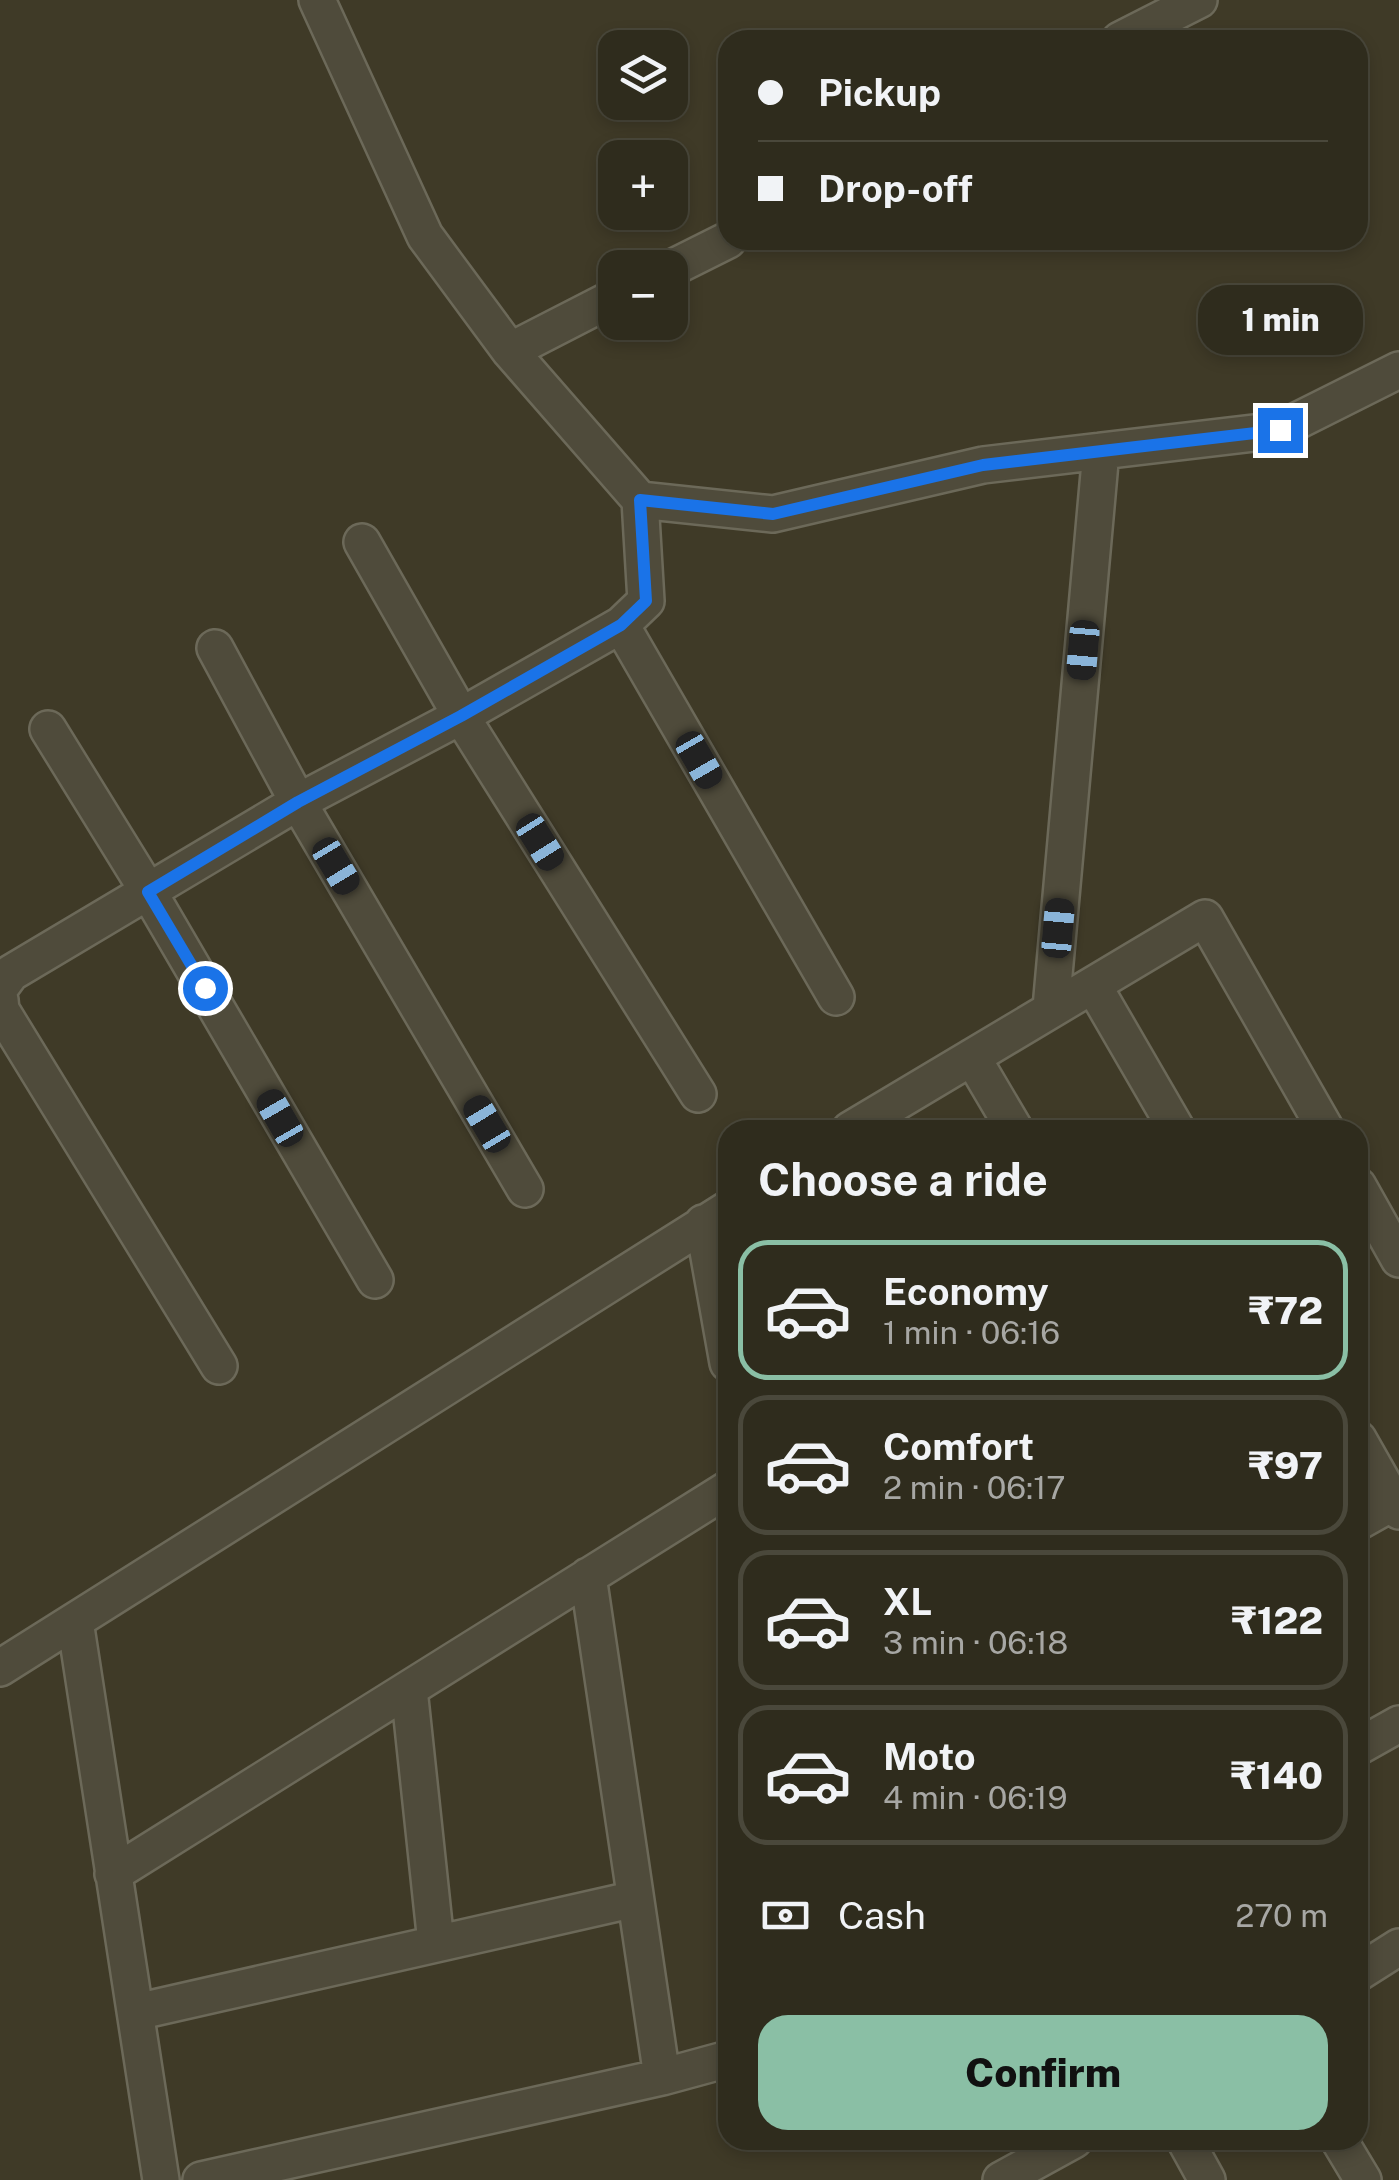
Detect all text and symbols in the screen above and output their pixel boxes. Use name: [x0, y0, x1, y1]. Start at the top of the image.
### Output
map controls: [598, 30, 688, 340]
button: layers: [598, 30, 688, 120]
text: Pickup: [818, 70, 941, 115]
button: +: [598, 140, 688, 230]
text: Drop-off: [818, 166, 973, 211]
button: −: [598, 250, 688, 340]
callout: 1 min: [1198, 285, 1362, 355]
text: 1 min: [1241, 301, 1320, 338]
route end: [1258, 408, 1303, 453]
car: [1065, 619, 1101, 681]
car: [671, 727, 727, 793]
car: [511, 809, 569, 875]
car: [308, 833, 364, 899]
car: [1040, 897, 1076, 959]
route start: [183, 966, 228, 1011]
car: [252, 1085, 308, 1151]
car: [459, 1091, 515, 1157]
text: Choose a ride: [758, 1153, 1048, 1206]
icon: car: [763, 1265, 853, 1355]
text: Economy: [883, 1269, 1049, 1314]
text: ₹72: [1248, 1288, 1323, 1333]
text: 1 min · 06:16: [883, 1314, 1060, 1351]
icon: car: [763, 1420, 853, 1510]
text: Comfort: [883, 1424, 1034, 1469]
text: ₹97: [1248, 1443, 1323, 1488]
text: 2 min · 06:17: [883, 1469, 1066, 1506]
icon: car: [763, 1575, 853, 1665]
text: XL: [883, 1579, 932, 1624]
text: ₹122: [1231, 1598, 1323, 1643]
text: 3 min · 06:18: [883, 1624, 1068, 1661]
icon: car: [763, 1730, 853, 1820]
text: Moto: [883, 1734, 976, 1779]
text: ₹140: [1230, 1753, 1323, 1798]
text: 4 min · 06:19: [883, 1779, 1067, 1816]
icon: cash: [758, 1888, 813, 1943]
text: Cash: [838, 1893, 926, 1938]
text: 270 m: [1235, 1897, 1328, 1934]
button: Confirm: [758, 2015, 1328, 2130]

